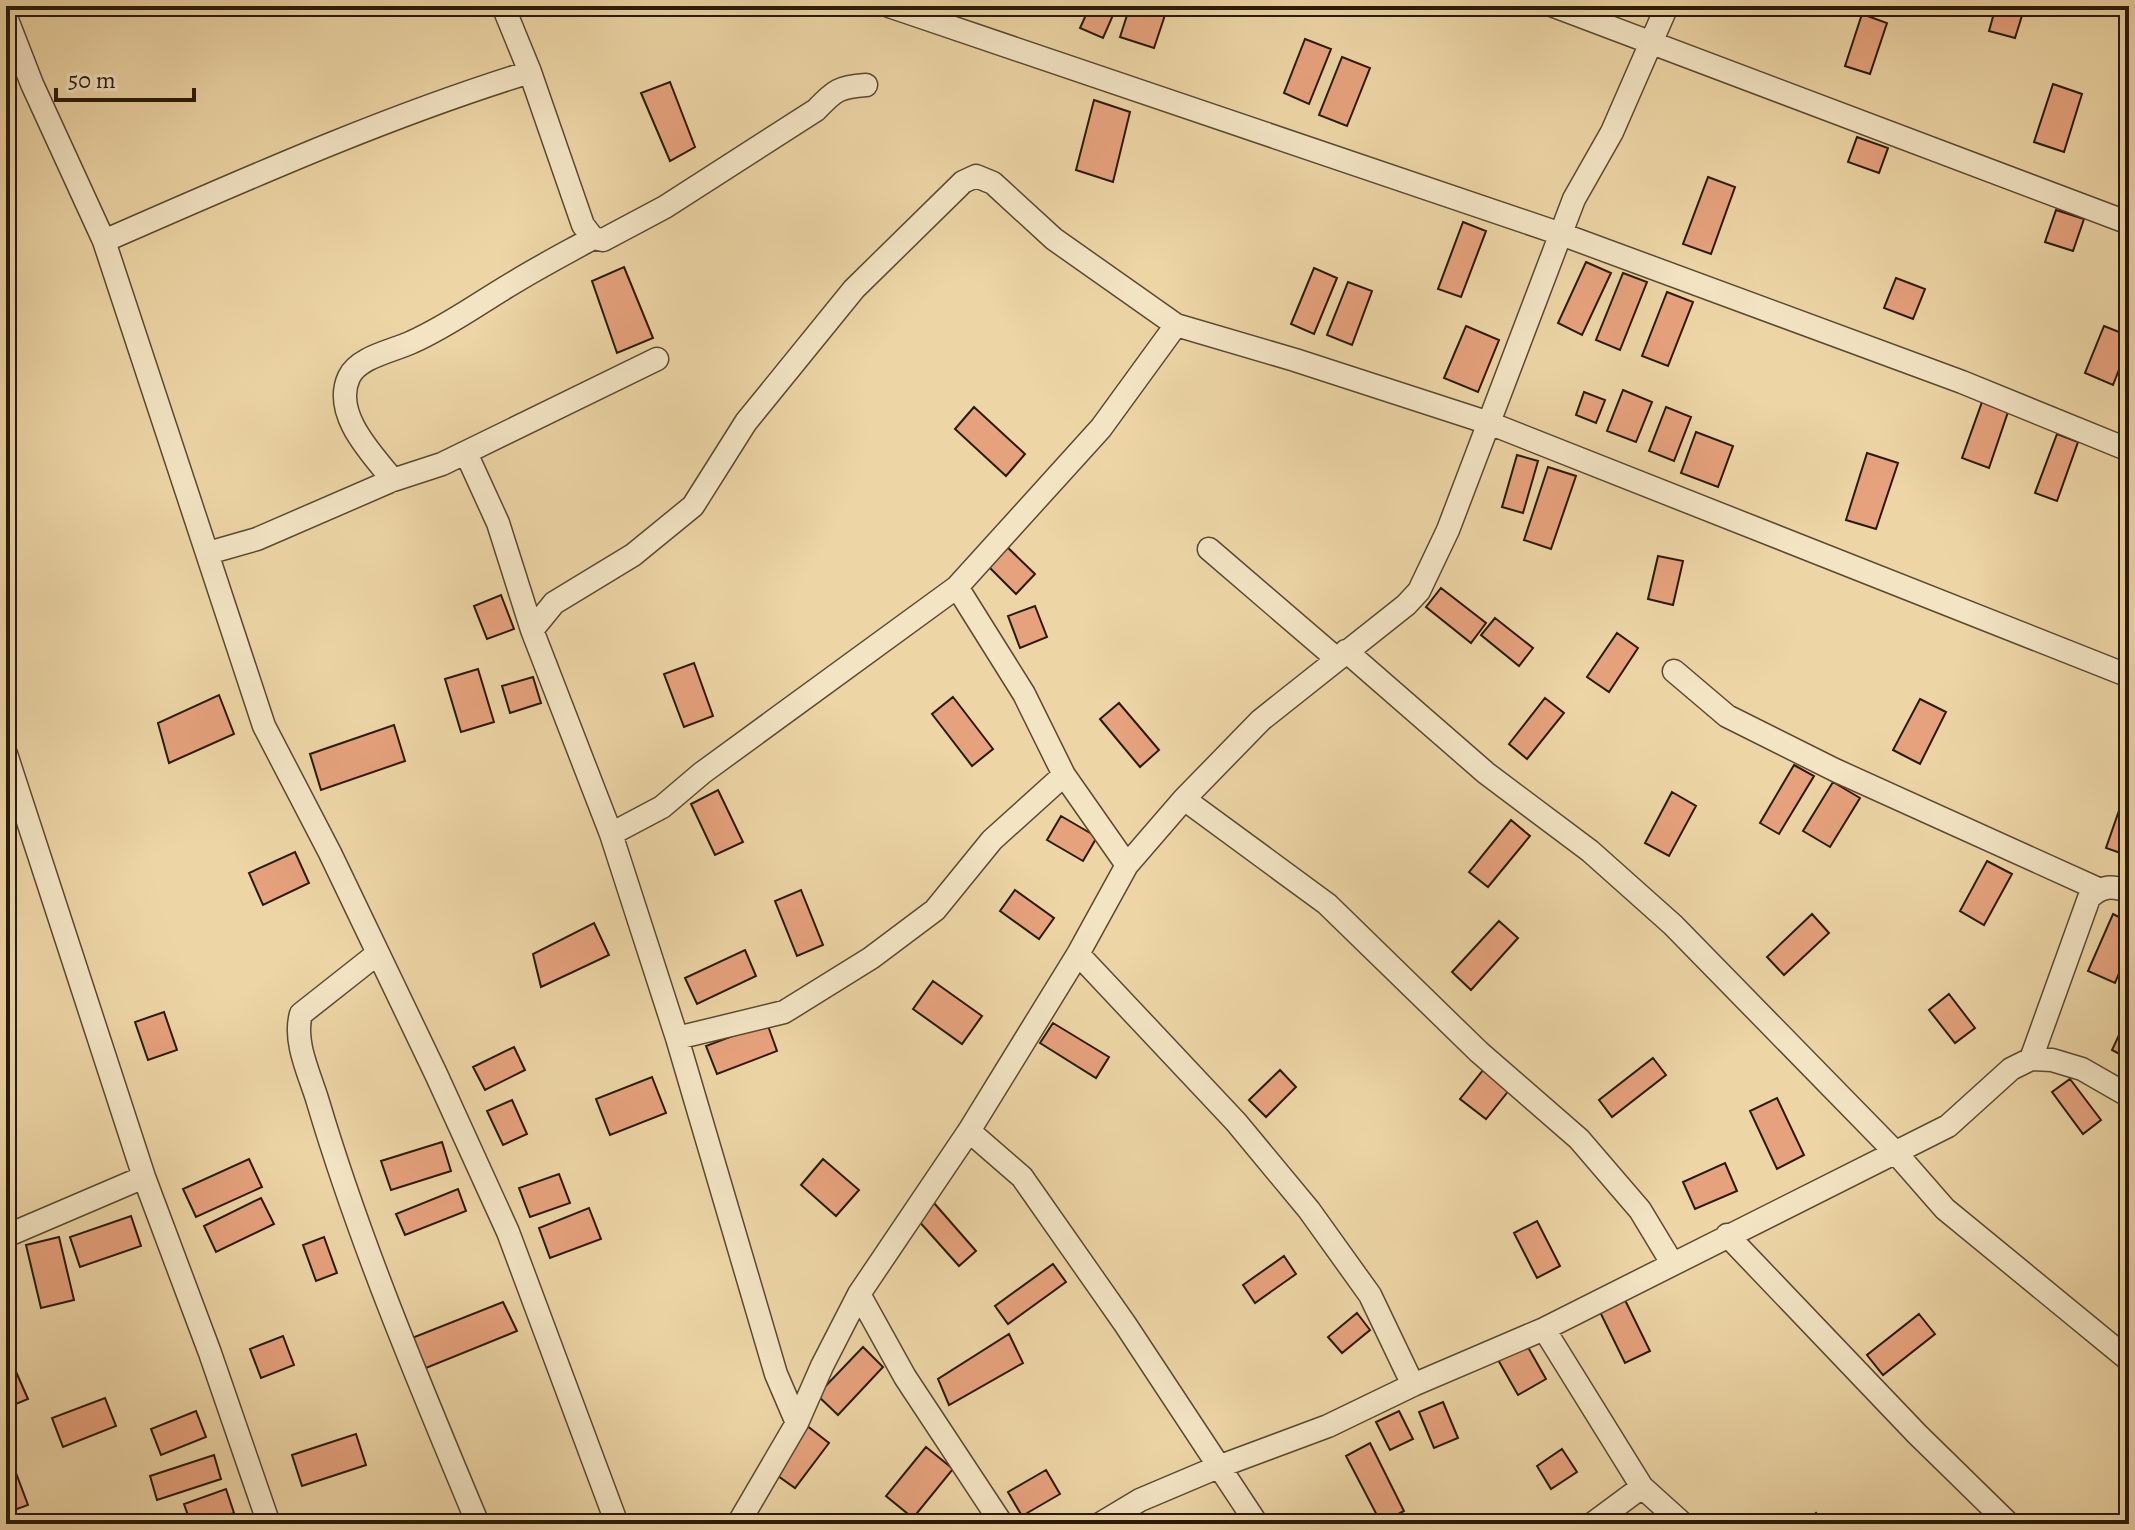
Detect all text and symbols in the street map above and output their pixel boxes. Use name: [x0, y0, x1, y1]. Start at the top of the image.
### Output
scale bar: [56, 52, 194, 102]
text: 50 m: [68, 64, 116, 96]

